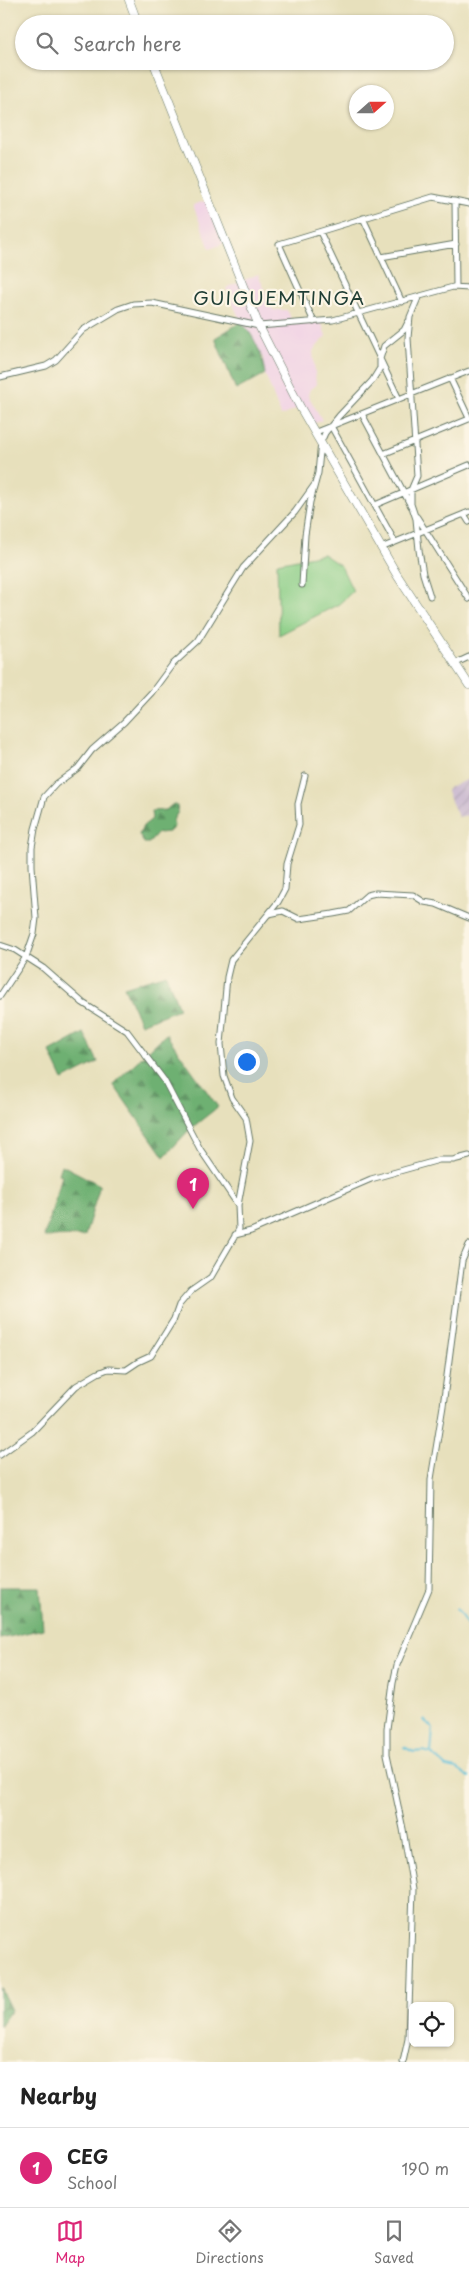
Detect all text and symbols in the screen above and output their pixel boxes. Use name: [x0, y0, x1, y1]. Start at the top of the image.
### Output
search box: [15, 15, 454, 70]
icon: search: [33, 29, 61, 57]
text: Search here: [73, 29, 182, 57]
north arrow: [349, 85, 394, 130]
district label: GUIGUEMTINGA: [193, 283, 365, 311]
your location: [234, 1049, 260, 1075]
pin: 1: [177, 1168, 209, 1209]
map controls: [409, 2002, 454, 2047]
button: locate: [409, 2002, 454, 2047]
text: Nearby: [20, 2079, 97, 2111]
text: CEG: [67, 2142, 108, 2170]
text: 1: [32, 2156, 40, 2180]
text: 190 m: [401, 2156, 449, 2180]
text: School: [67, 2170, 117, 2194]
tab: Map: [55, 2217, 85, 2268]
tab: Directions: [196, 2217, 264, 2268]
tab: Saved: [374, 2217, 414, 2268]

